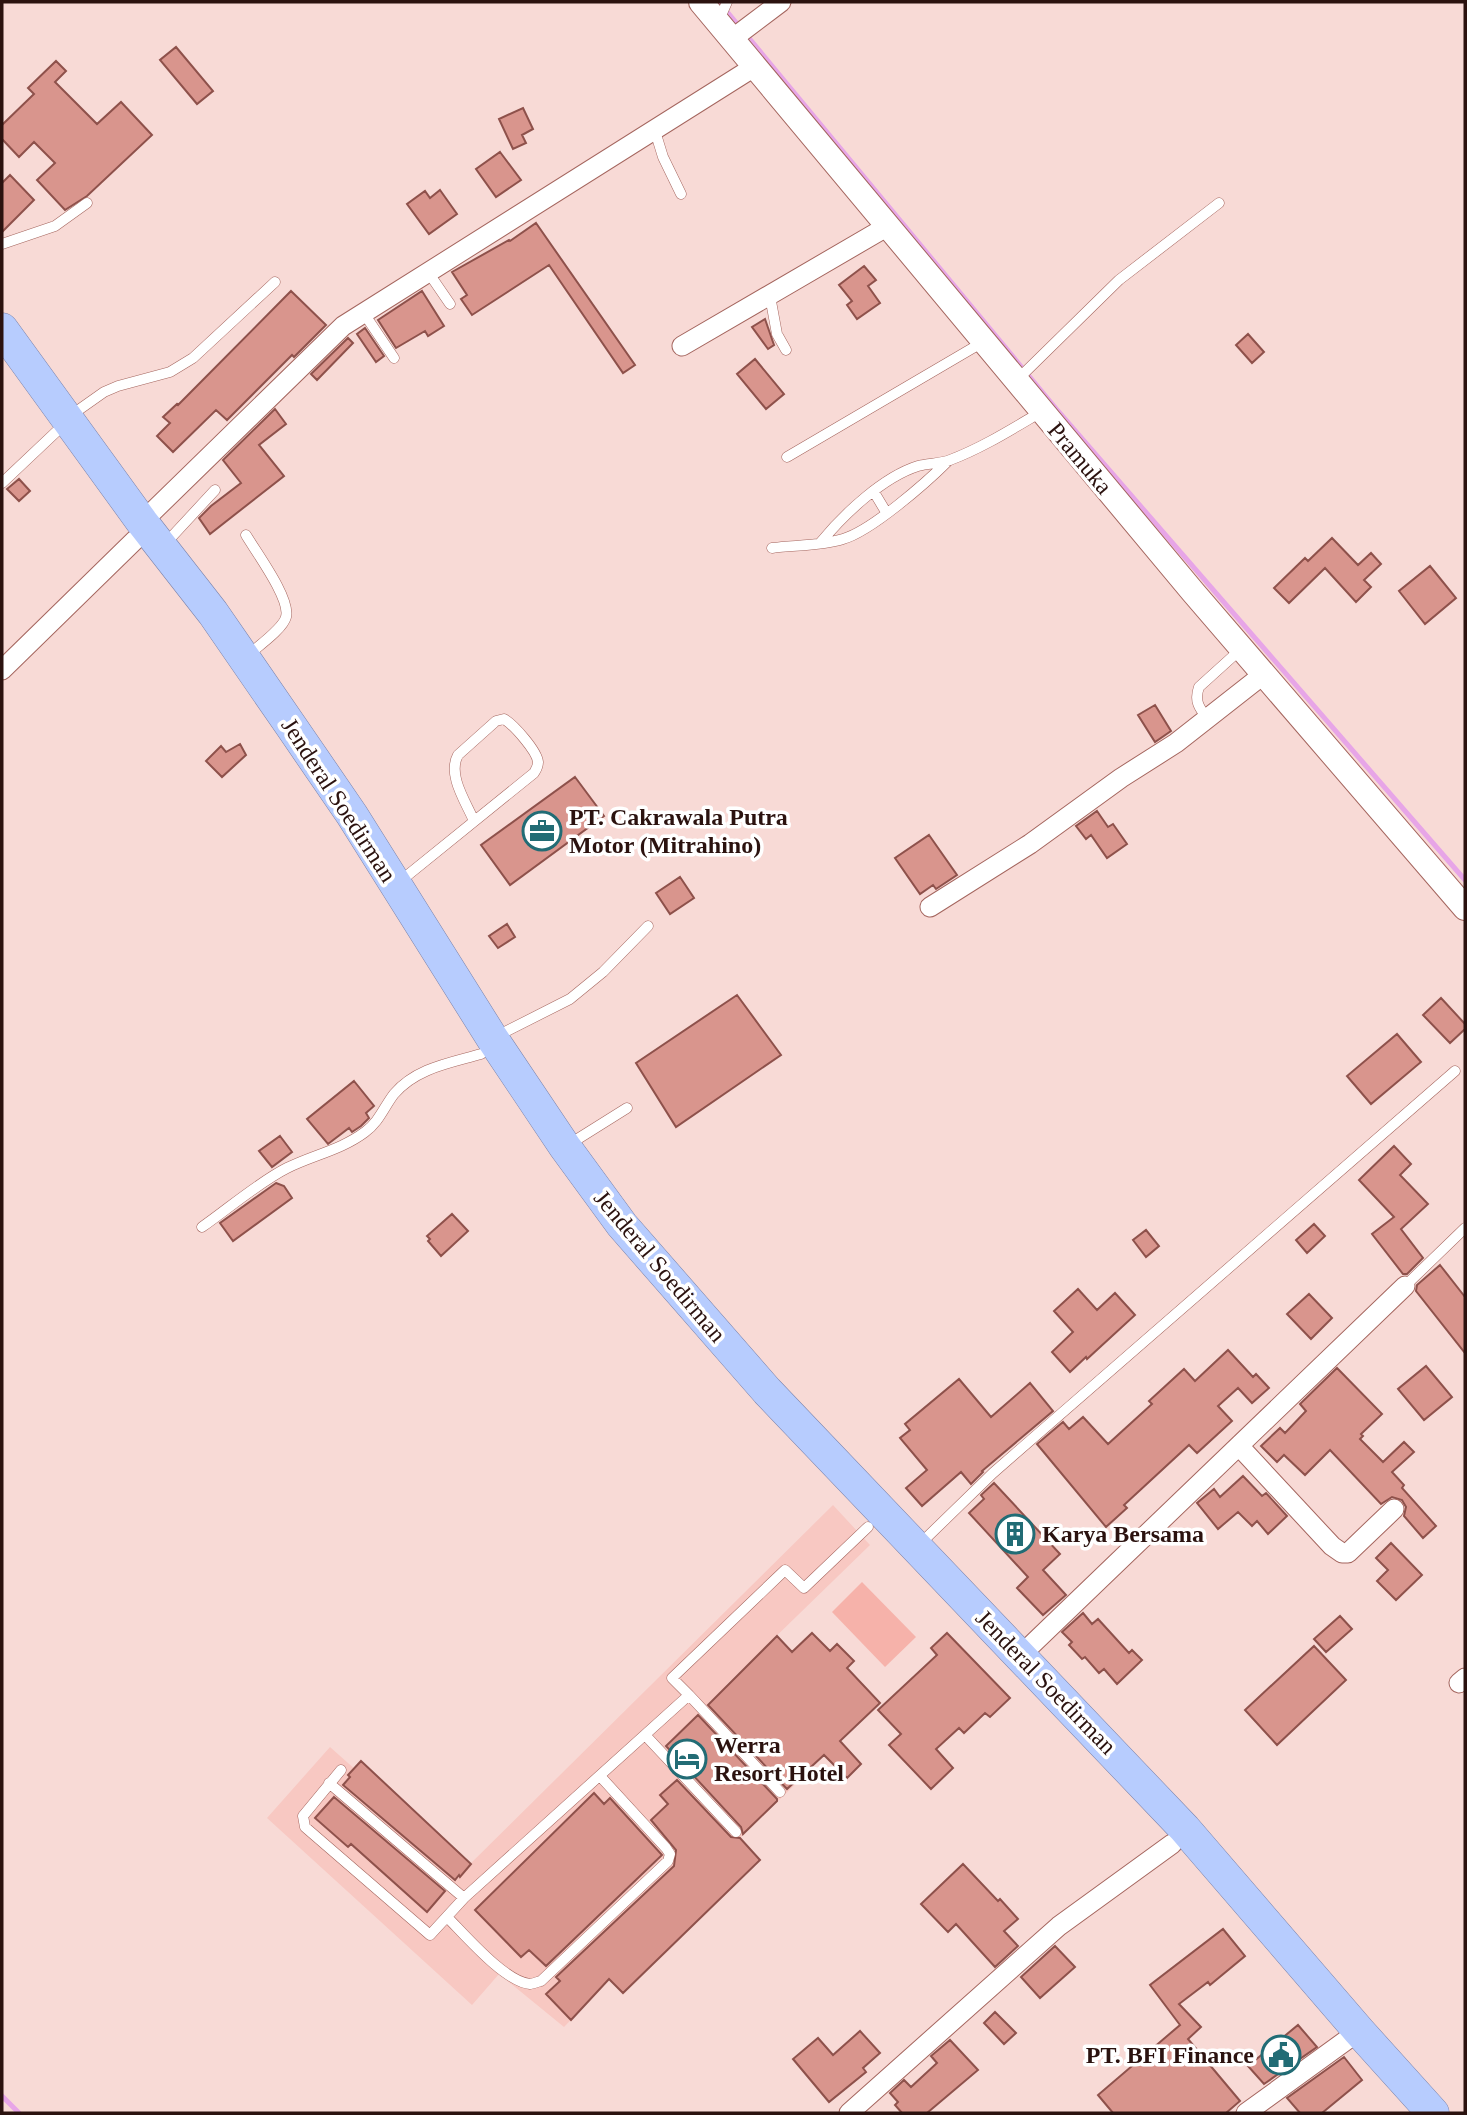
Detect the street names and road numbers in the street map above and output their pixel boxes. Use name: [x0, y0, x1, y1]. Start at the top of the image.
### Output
street label: Pramuka: [1043, 417, 1118, 499]
street label: Jenderal Soedirman: [276, 713, 402, 887]
street label: Jenderal Soedirman: [589, 1185, 731, 1347]
street label: Jenderal Soedirman: [971, 1605, 1121, 1759]

